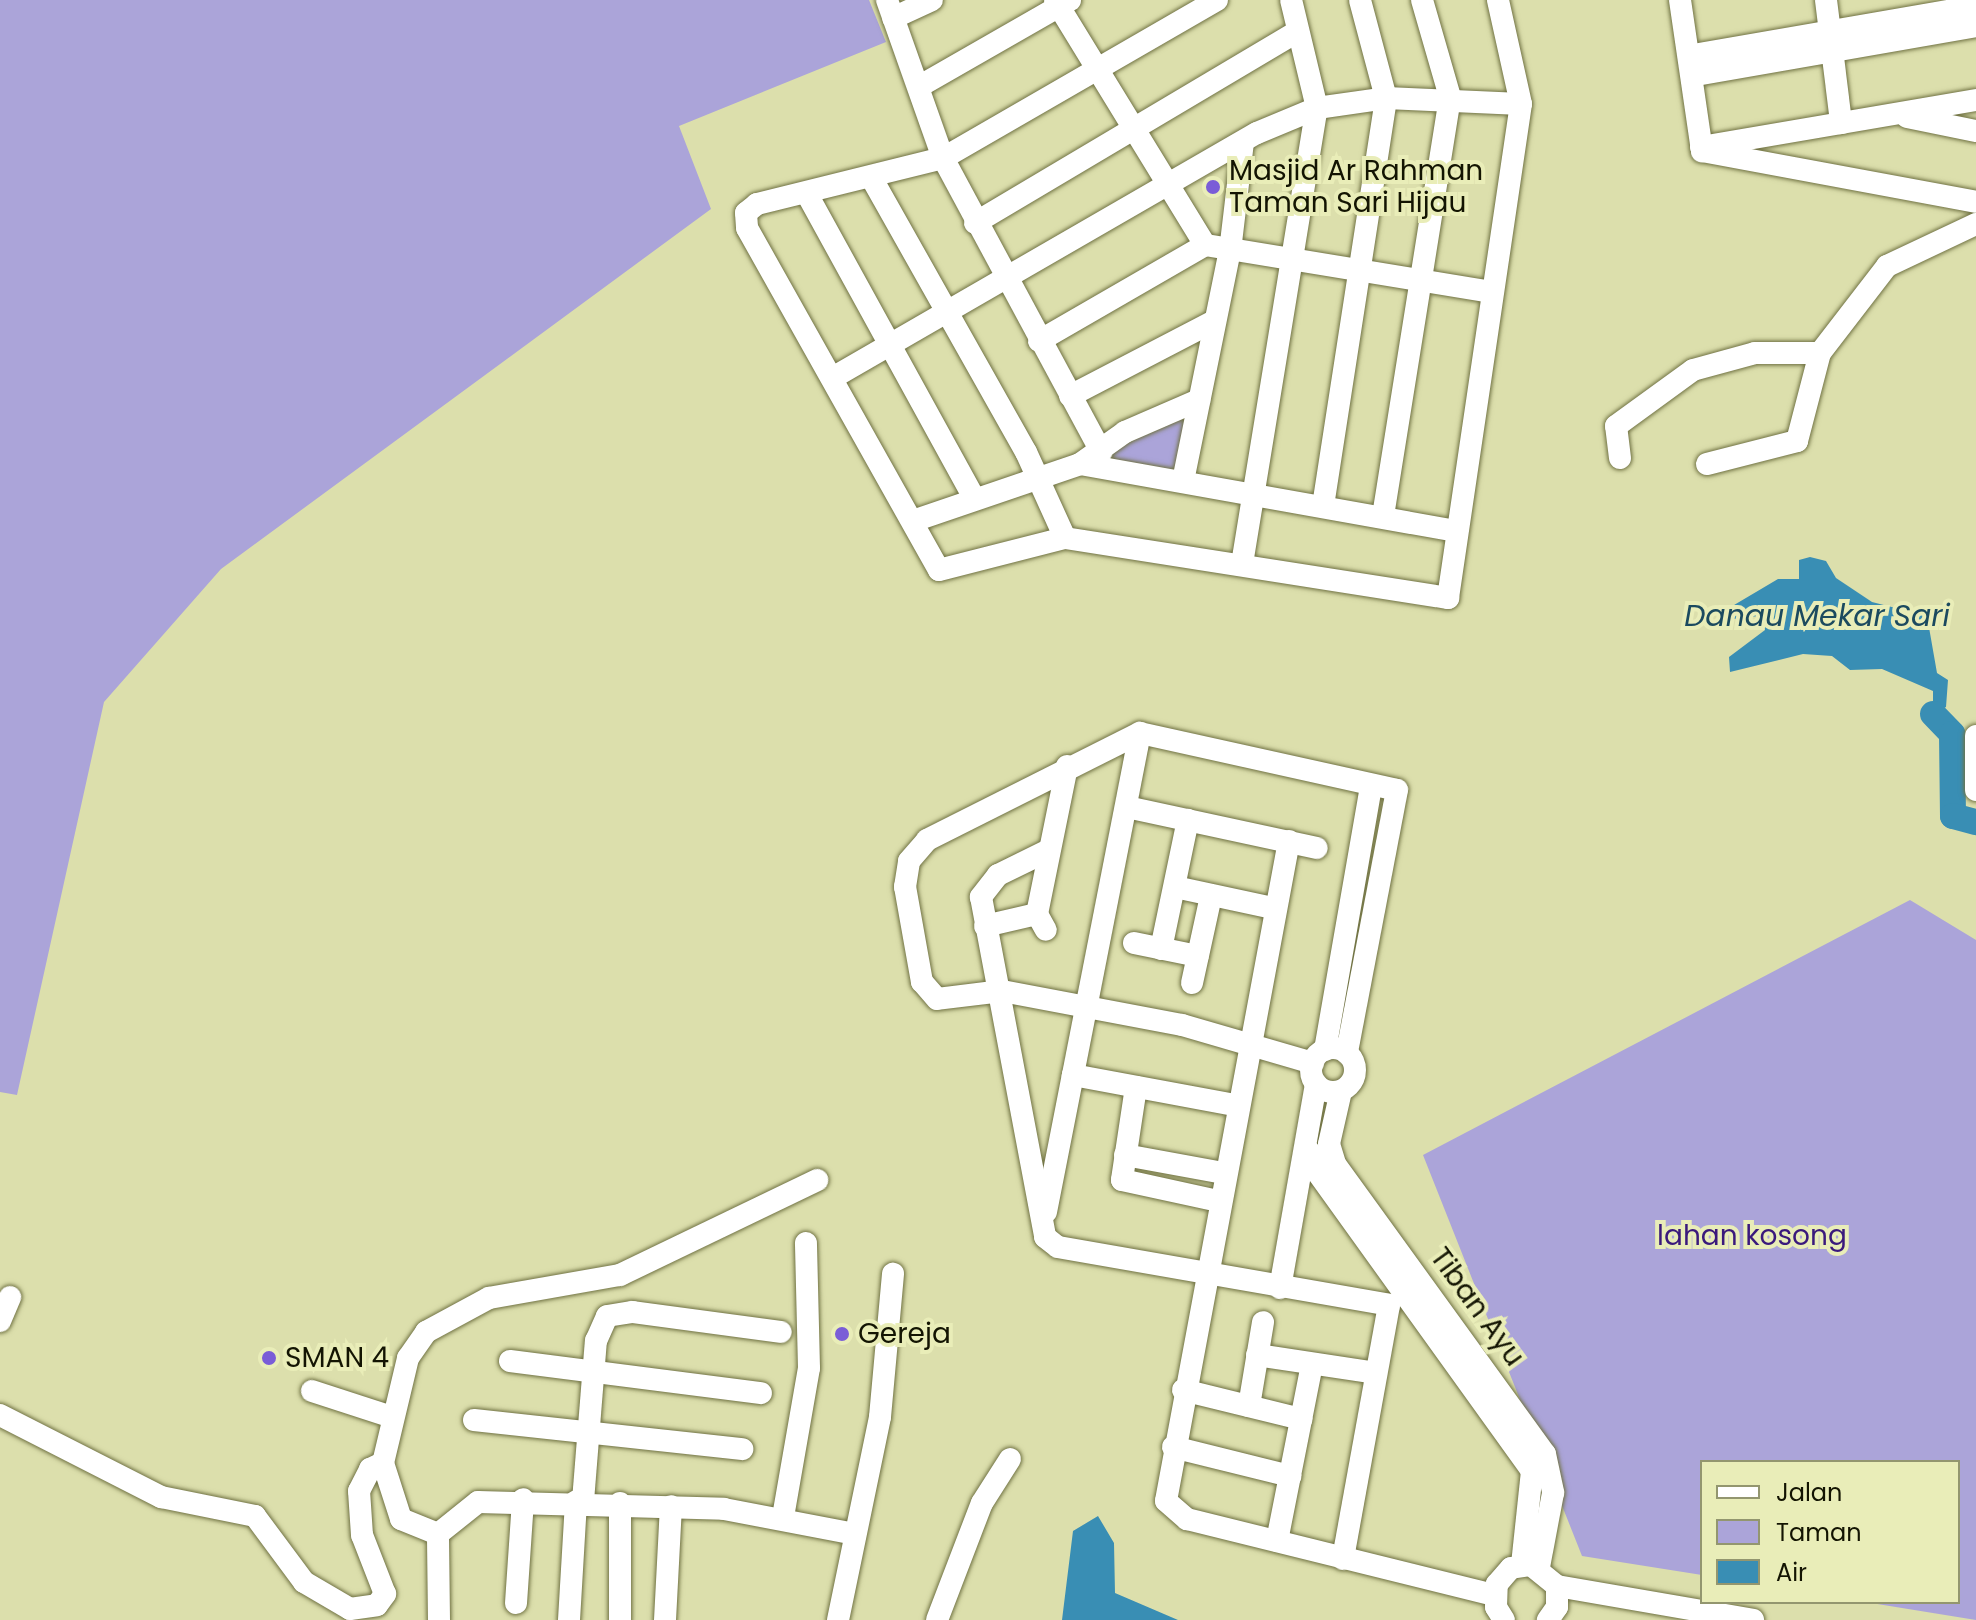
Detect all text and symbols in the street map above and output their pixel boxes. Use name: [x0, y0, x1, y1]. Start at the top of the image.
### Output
place label: Masjid Ar Rahman Taman Sari Hijau: [1229, 154, 1483, 220]
marker: Masjid Ar Rahman Taman Sari Hijau: [1204, 178, 1222, 196]
water label: Danau Mekar Sari: [1684, 598, 1950, 634]
park label: lahan kosong: [1657, 1219, 1847, 1253]
street label: Tiban Ayu: [1423, 1241, 1531, 1373]
place label: Gereja: [858, 1317, 951, 1351]
marker: Gereja: [833, 1325, 851, 1343]
place label: SMAN 4: [285, 1341, 389, 1375]
marker: SMAN 4: [260, 1349, 278, 1367]
legend: [1700, 1460, 1960, 1604]
text: Jalan: [1776, 1476, 1842, 1509]
text: Taman: [1776, 1516, 1862, 1549]
text: Air: [1776, 1556, 1807, 1589]

